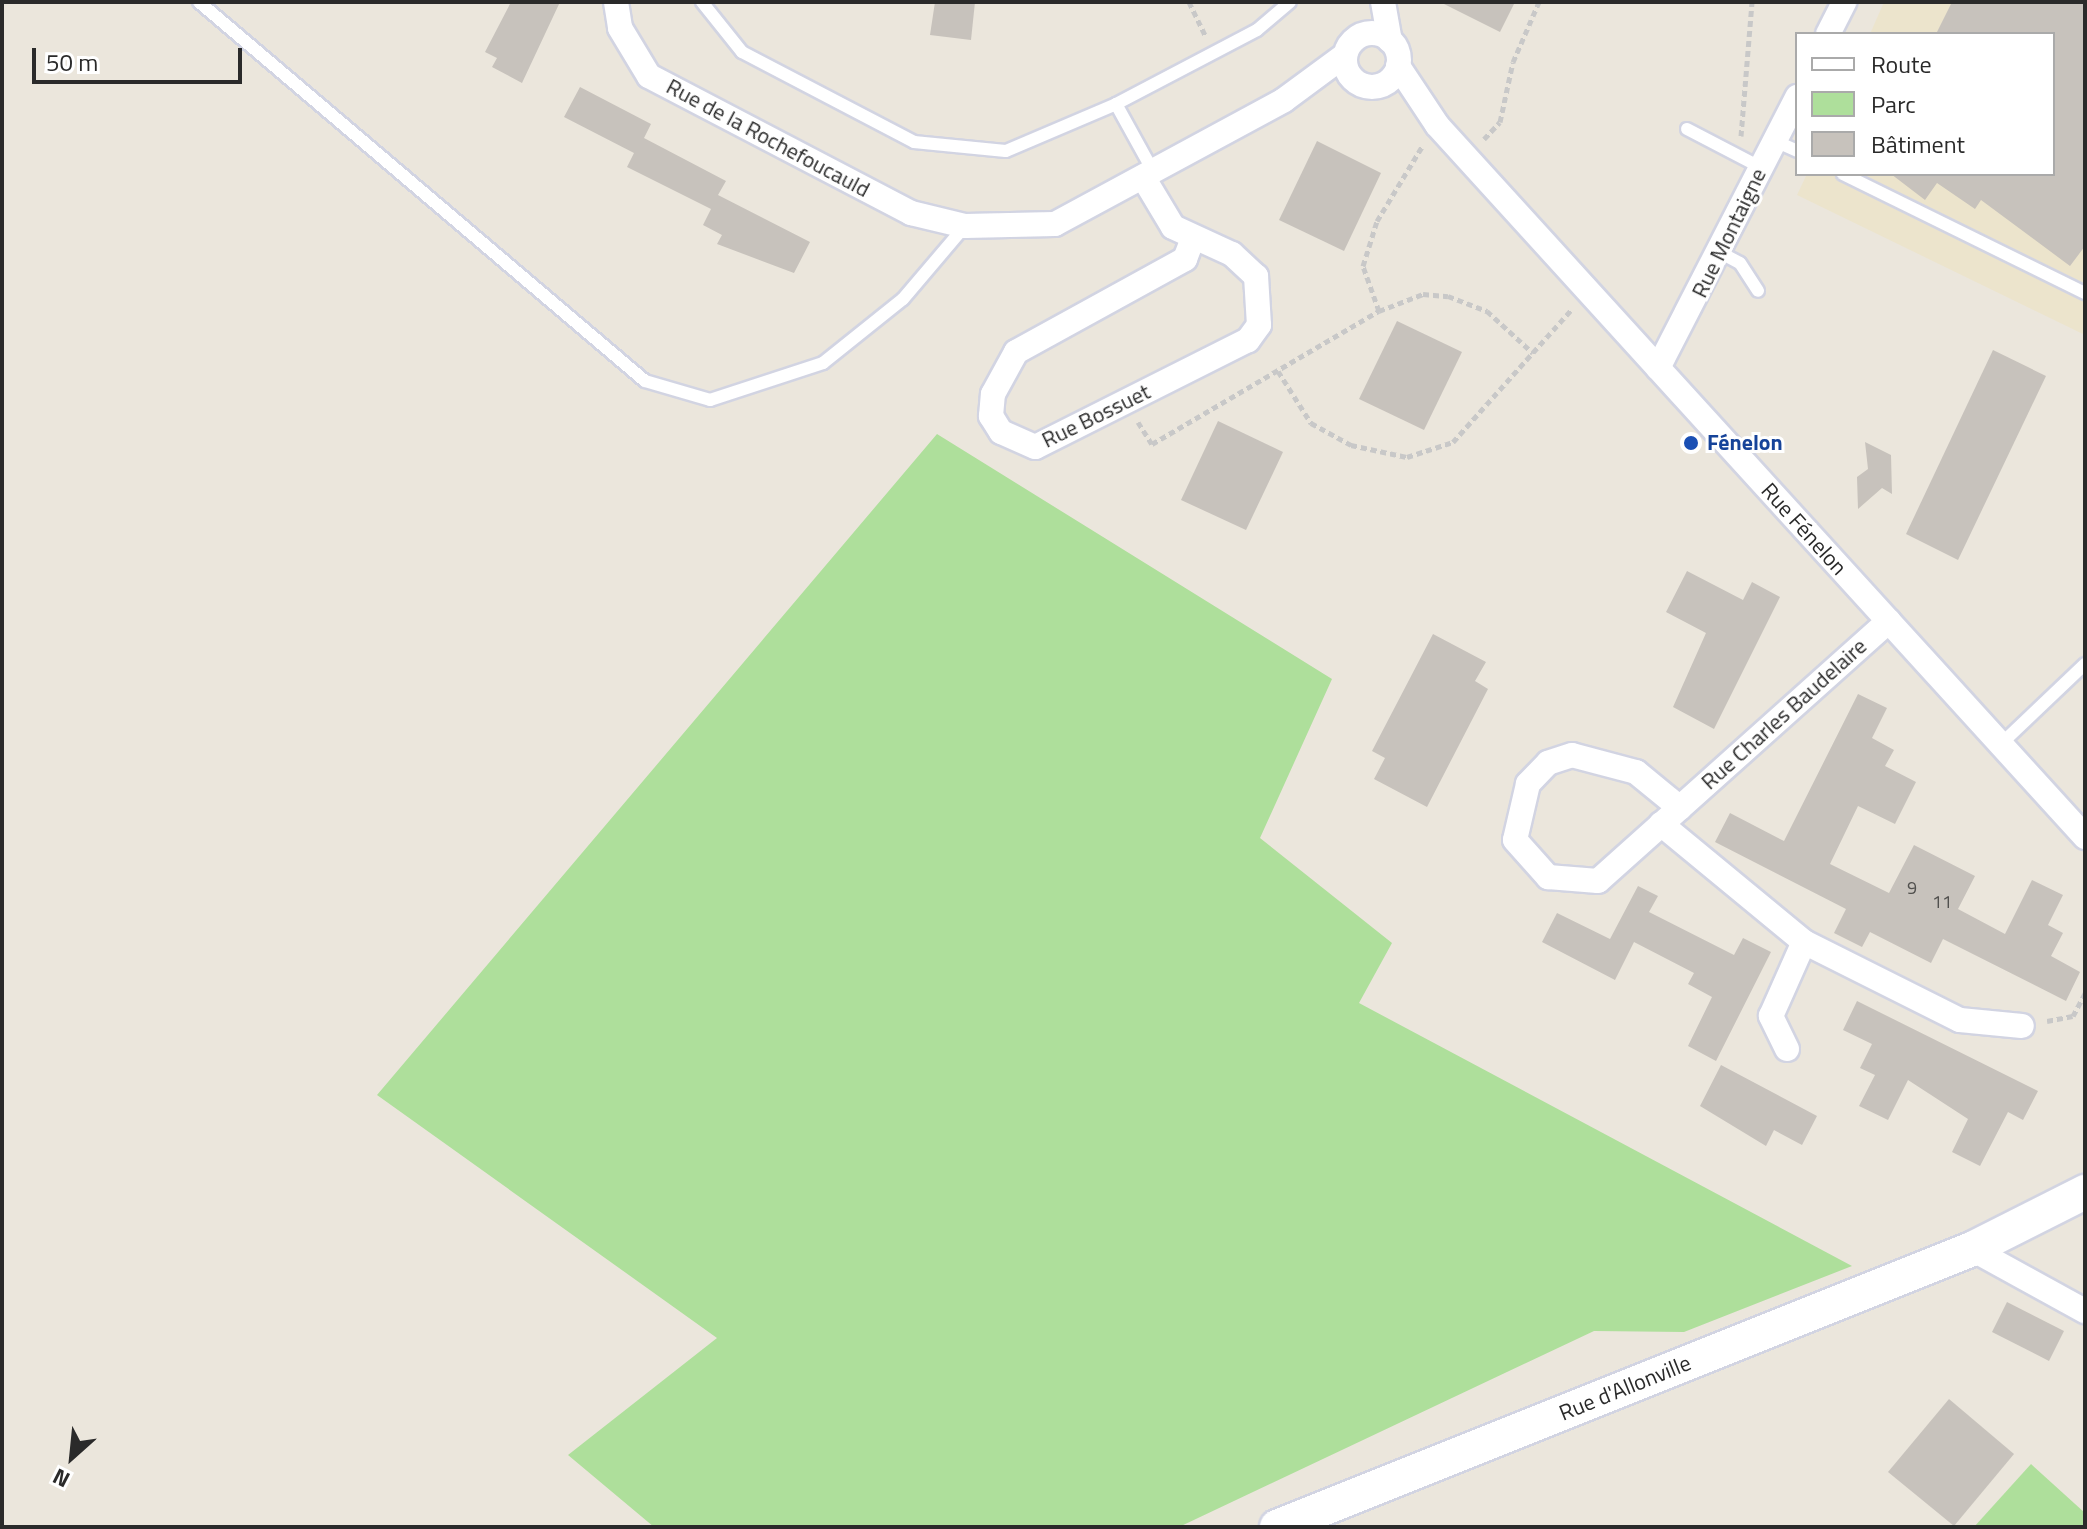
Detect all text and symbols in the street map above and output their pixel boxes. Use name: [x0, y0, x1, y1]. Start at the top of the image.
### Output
scale bar: [36, 32, 246, 82]
legend: [1795, 32, 2055, 176]
text: 50 m: [46, 44, 98, 80]
text: Route: [1871, 46, 1932, 82]
street label: Rue de la Rochefoucauld: [662, 73, 874, 203]
text: Parc: [1871, 86, 1916, 122]
text: Bâtiment: [1871, 126, 1965, 162]
street label: Rue Montaigne: [1686, 164, 1772, 302]
street label: Rue Bossuet: [1038, 378, 1154, 454]
place label: Fénelon: [1707, 430, 1783, 456]
marker: Fénelon: [1682, 434, 1700, 452]
street label: Rue Fénelon: [1756, 477, 1852, 581]
street label: Rue Charles Baudelaire: [1696, 633, 1872, 795]
house number: 9: [1907, 877, 1917, 899]
house number: 11: [1932, 891, 1952, 913]
street label: Rue d'Allonville: [1555, 1350, 1695, 1426]
north arrow: [32, 1417, 112, 1497]
text: N: [47, 1460, 76, 1497]

